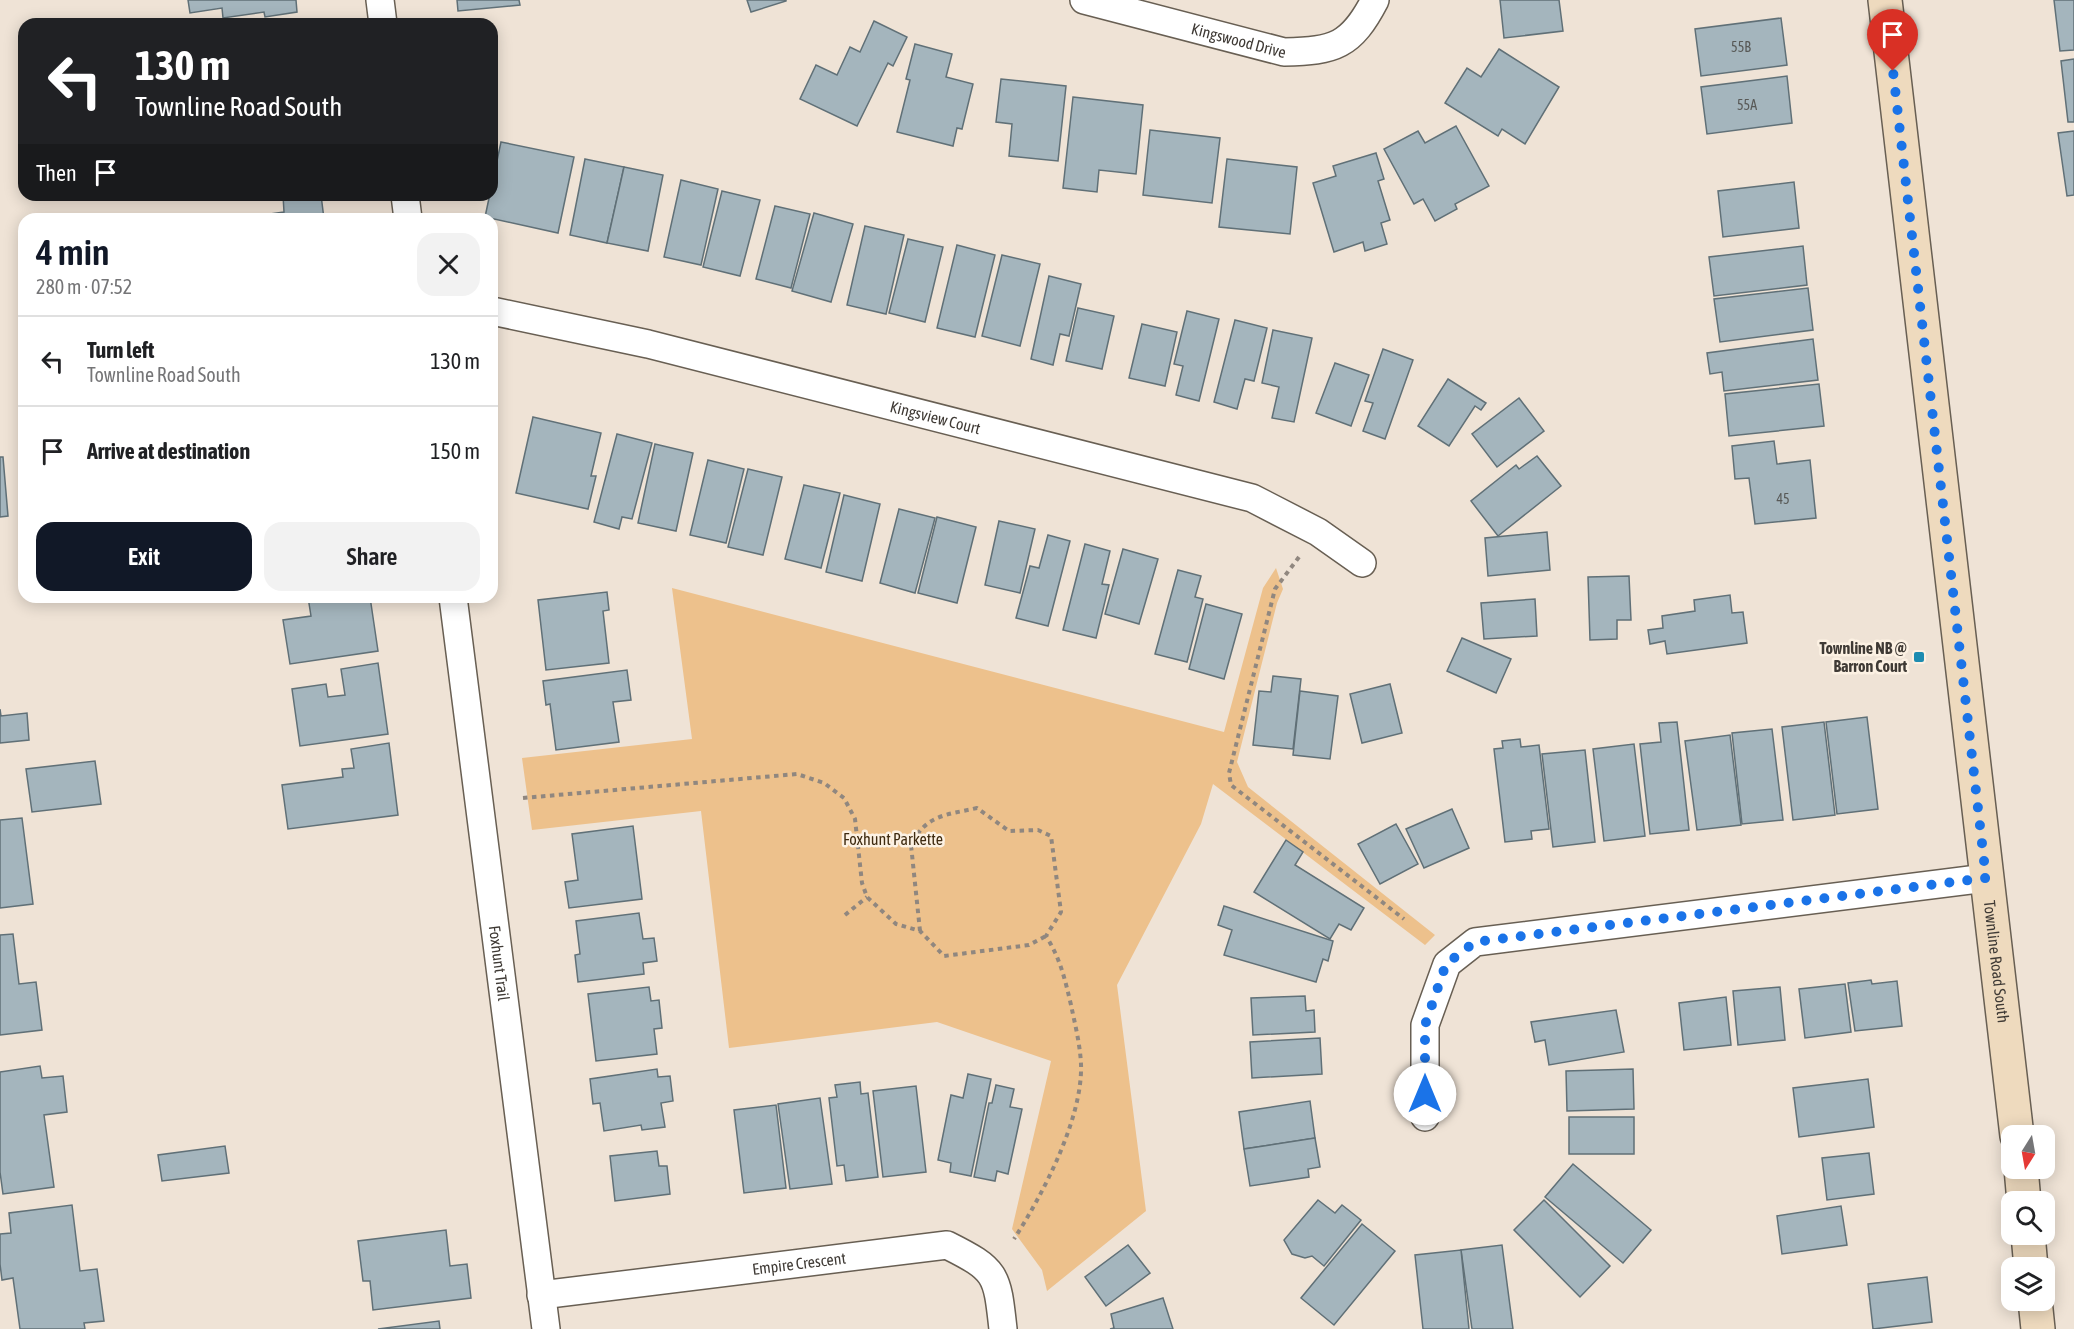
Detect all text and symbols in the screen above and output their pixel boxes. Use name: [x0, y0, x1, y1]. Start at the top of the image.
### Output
pin: [1867, 9, 1918, 71]
icon: arrive: [1876, 18, 1909, 51]
street label: Kingswood Drive: [1190, 19, 1288, 61]
house number: 55B: [1731, 39, 1751, 55]
text: 130 m: [135, 41, 230, 89]
icon: left: [36, 42, 114, 120]
text: Townline Road South: [135, 91, 342, 122]
house number: 55A: [1737, 97, 1757, 113]
icon: arrive: [89, 156, 122, 189]
text: Then: [36, 160, 77, 186]
text: 4 min: [36, 231, 110, 273]
button: close: [417, 233, 480, 296]
text: 280 m · 07:52: [36, 275, 132, 298]
text: Turn left: [87, 337, 154, 363]
icon: left: [36, 345, 69, 378]
text: 130 m: [430, 348, 480, 374]
text: Townline Road South: [87, 363, 241, 386]
street label: Kingsview Court: [888, 397, 983, 438]
icon: arrive: [36, 435, 69, 468]
text: Arrive at destination: [87, 438, 250, 464]
text: 150 m: [430, 438, 480, 464]
house number: 45: [1776, 491, 1790, 507]
button: Exit: [36, 522, 252, 591]
button: Share: [264, 522, 480, 591]
place label: Townline NB @ Barron Court: [1819, 639, 1907, 675]
marker: Townline NB @ Barron Court: [1912, 650, 1926, 664]
park label: Foxhunt Parkette: [843, 830, 943, 848]
street label: Townline Road South: [1981, 899, 2013, 1024]
street label: Foxhunt Trail: [486, 924, 513, 1003]
position arrow: [1393, 1062, 1457, 1126]
north arrow: [2001, 1125, 2055, 1179]
map controls: [2001, 1125, 2055, 1311]
button: search: [2001, 1191, 2055, 1245]
street label: Empire Crescent: [751, 1248, 847, 1278]
button: layers: [2001, 1257, 2055, 1311]

